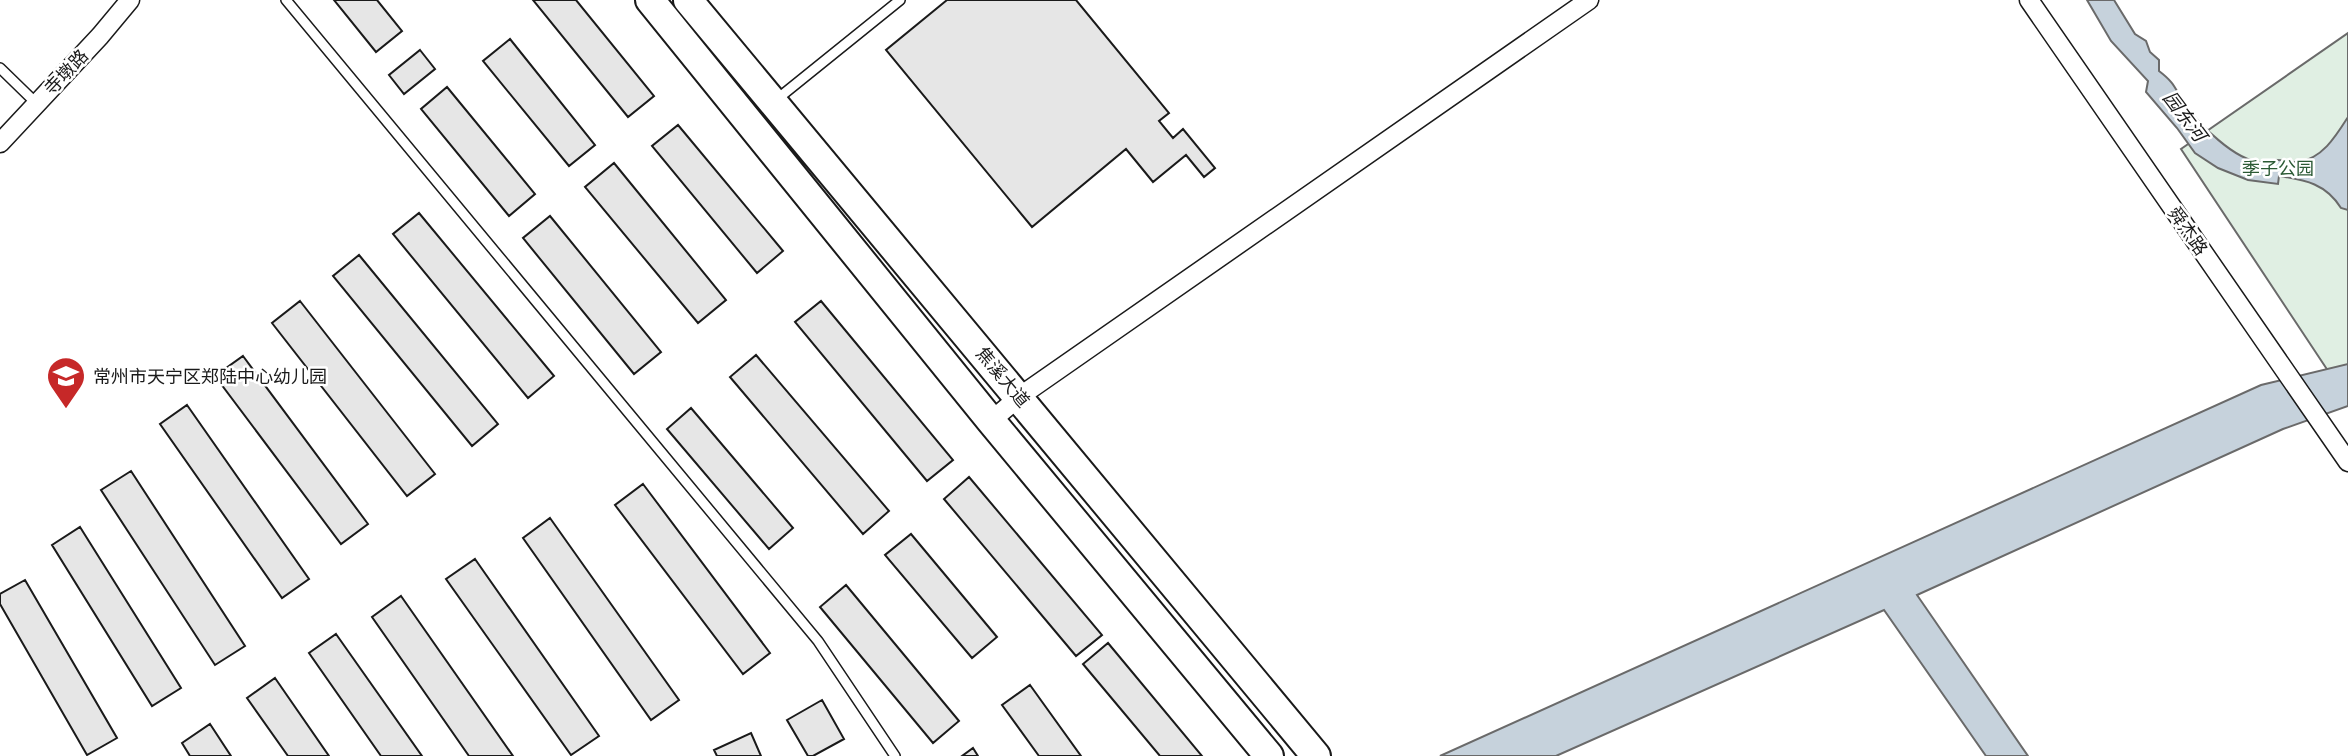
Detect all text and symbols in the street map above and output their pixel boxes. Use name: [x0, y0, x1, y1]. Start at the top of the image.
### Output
street label: 寺墩路: [39, 44, 93, 100]
water label: 园东河: [2158, 86, 2214, 149]
park label: 季子公园: [2242, 157, 2314, 180]
street label: 舜杰路: [2163, 202, 2213, 260]
street label: 焦溪大道: [971, 342, 1035, 412]
school or university icon: 常州市天宁区郑陆中心幼儿园: [45, 355, 87, 410]
place label: 常州市天宁区郑陆中心幼儿园: [93, 365, 327, 388]

